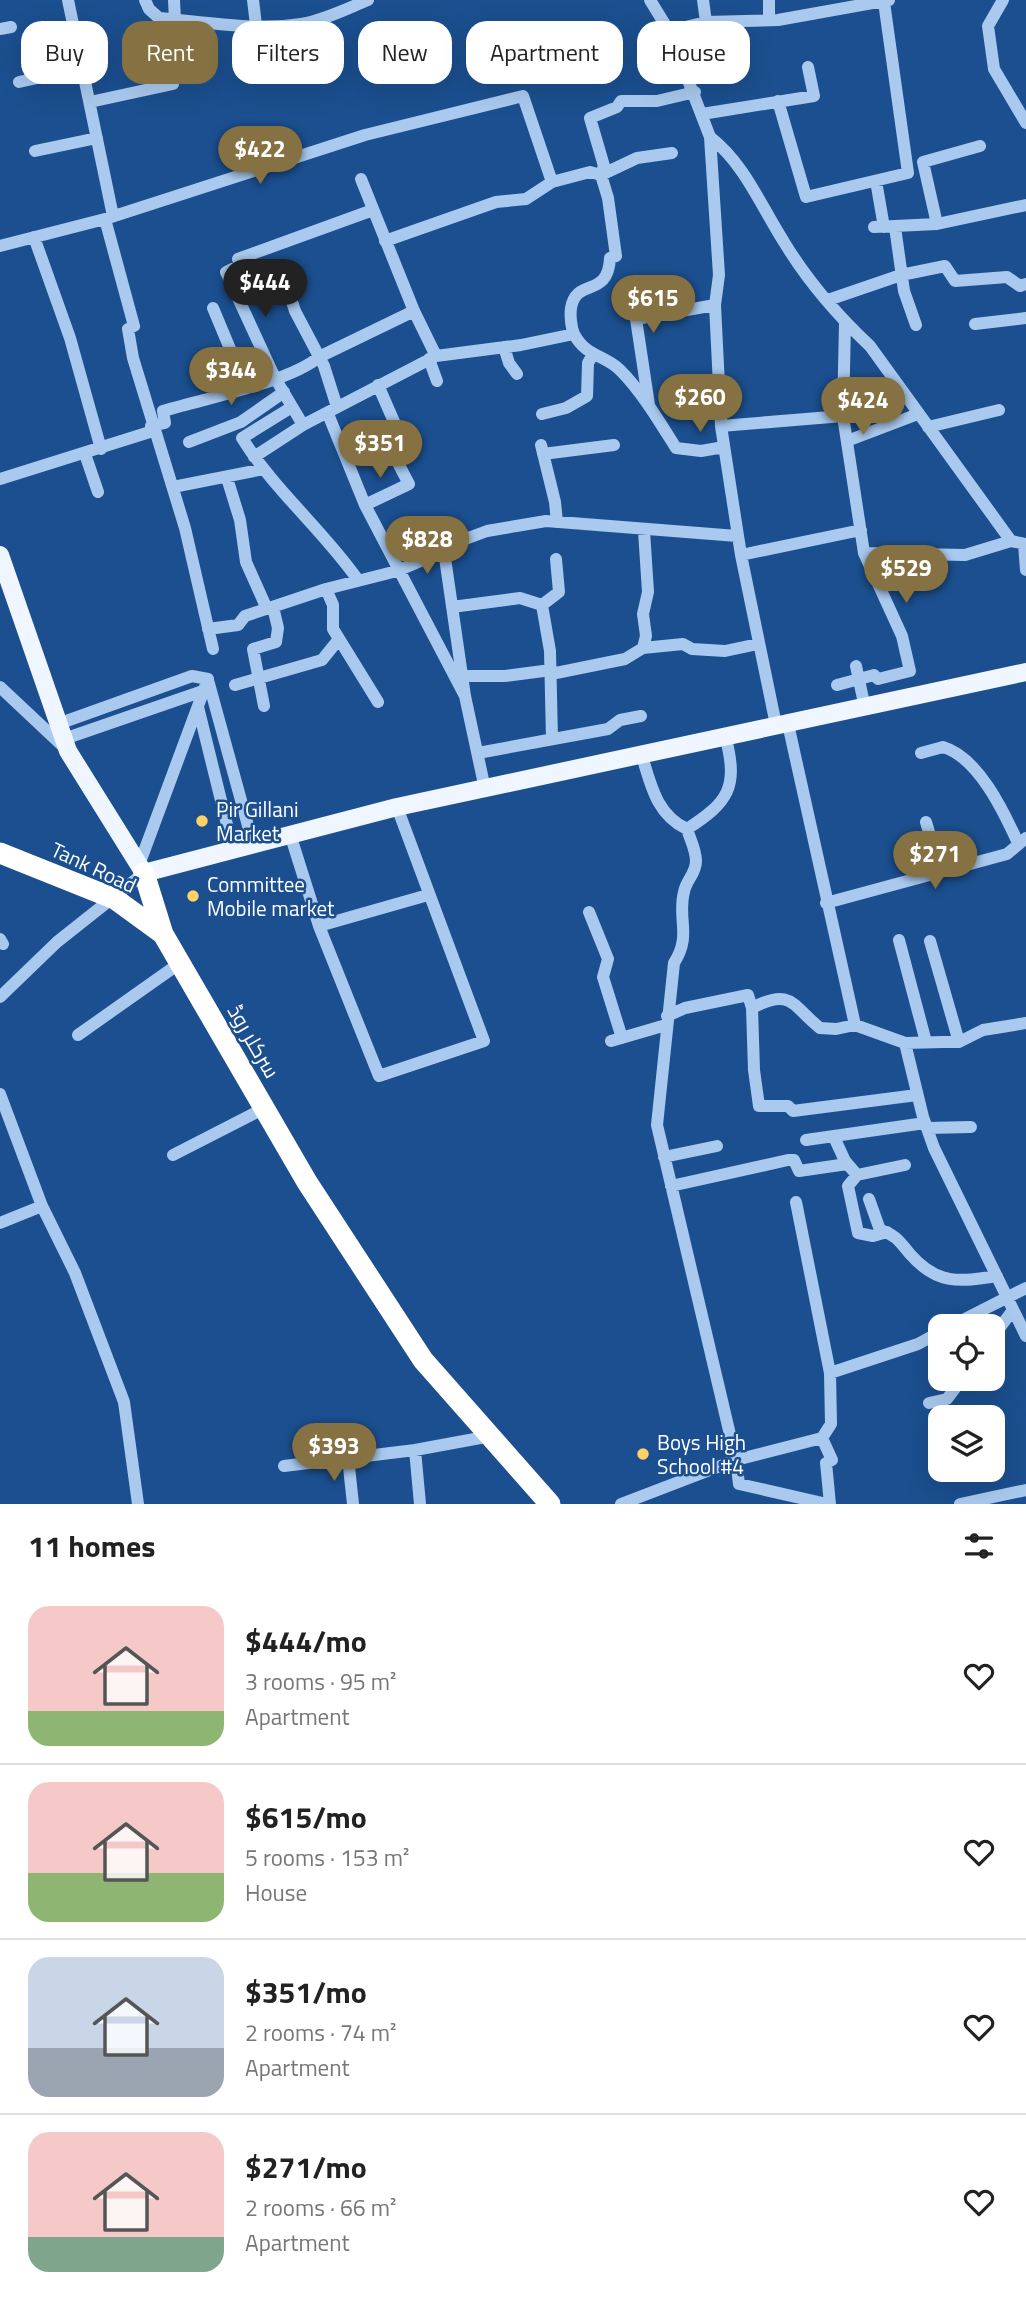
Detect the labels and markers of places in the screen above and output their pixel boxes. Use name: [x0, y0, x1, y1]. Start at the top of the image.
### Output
pin: $422: [219, 127, 301, 186]
pin: $444: [224, 260, 306, 319]
pin: $615: [612, 276, 694, 335]
pin: $344: [190, 348, 272, 407]
pin: $260: [659, 374, 741, 434]
pin: $424: [822, 378, 904, 437]
pin: $351: [339, 420, 421, 480]
pin: $828: [386, 516, 468, 576]
pin: $529: [865, 546, 947, 605]
place label: Pir Gillani Market: [216, 793, 299, 849]
marker: Pir Gillani Market: [194, 813, 210, 829]
pin: $271: [894, 832, 976, 891]
place label: Committee Mobile market: [207, 868, 335, 924]
marker: Committee Mobile market: [185, 888, 201, 904]
pin: $393: [293, 1424, 375, 1483]
place label: Boys High School #4: [657, 1426, 746, 1482]
marker: Boys High School #4: [635, 1446, 651, 1462]

